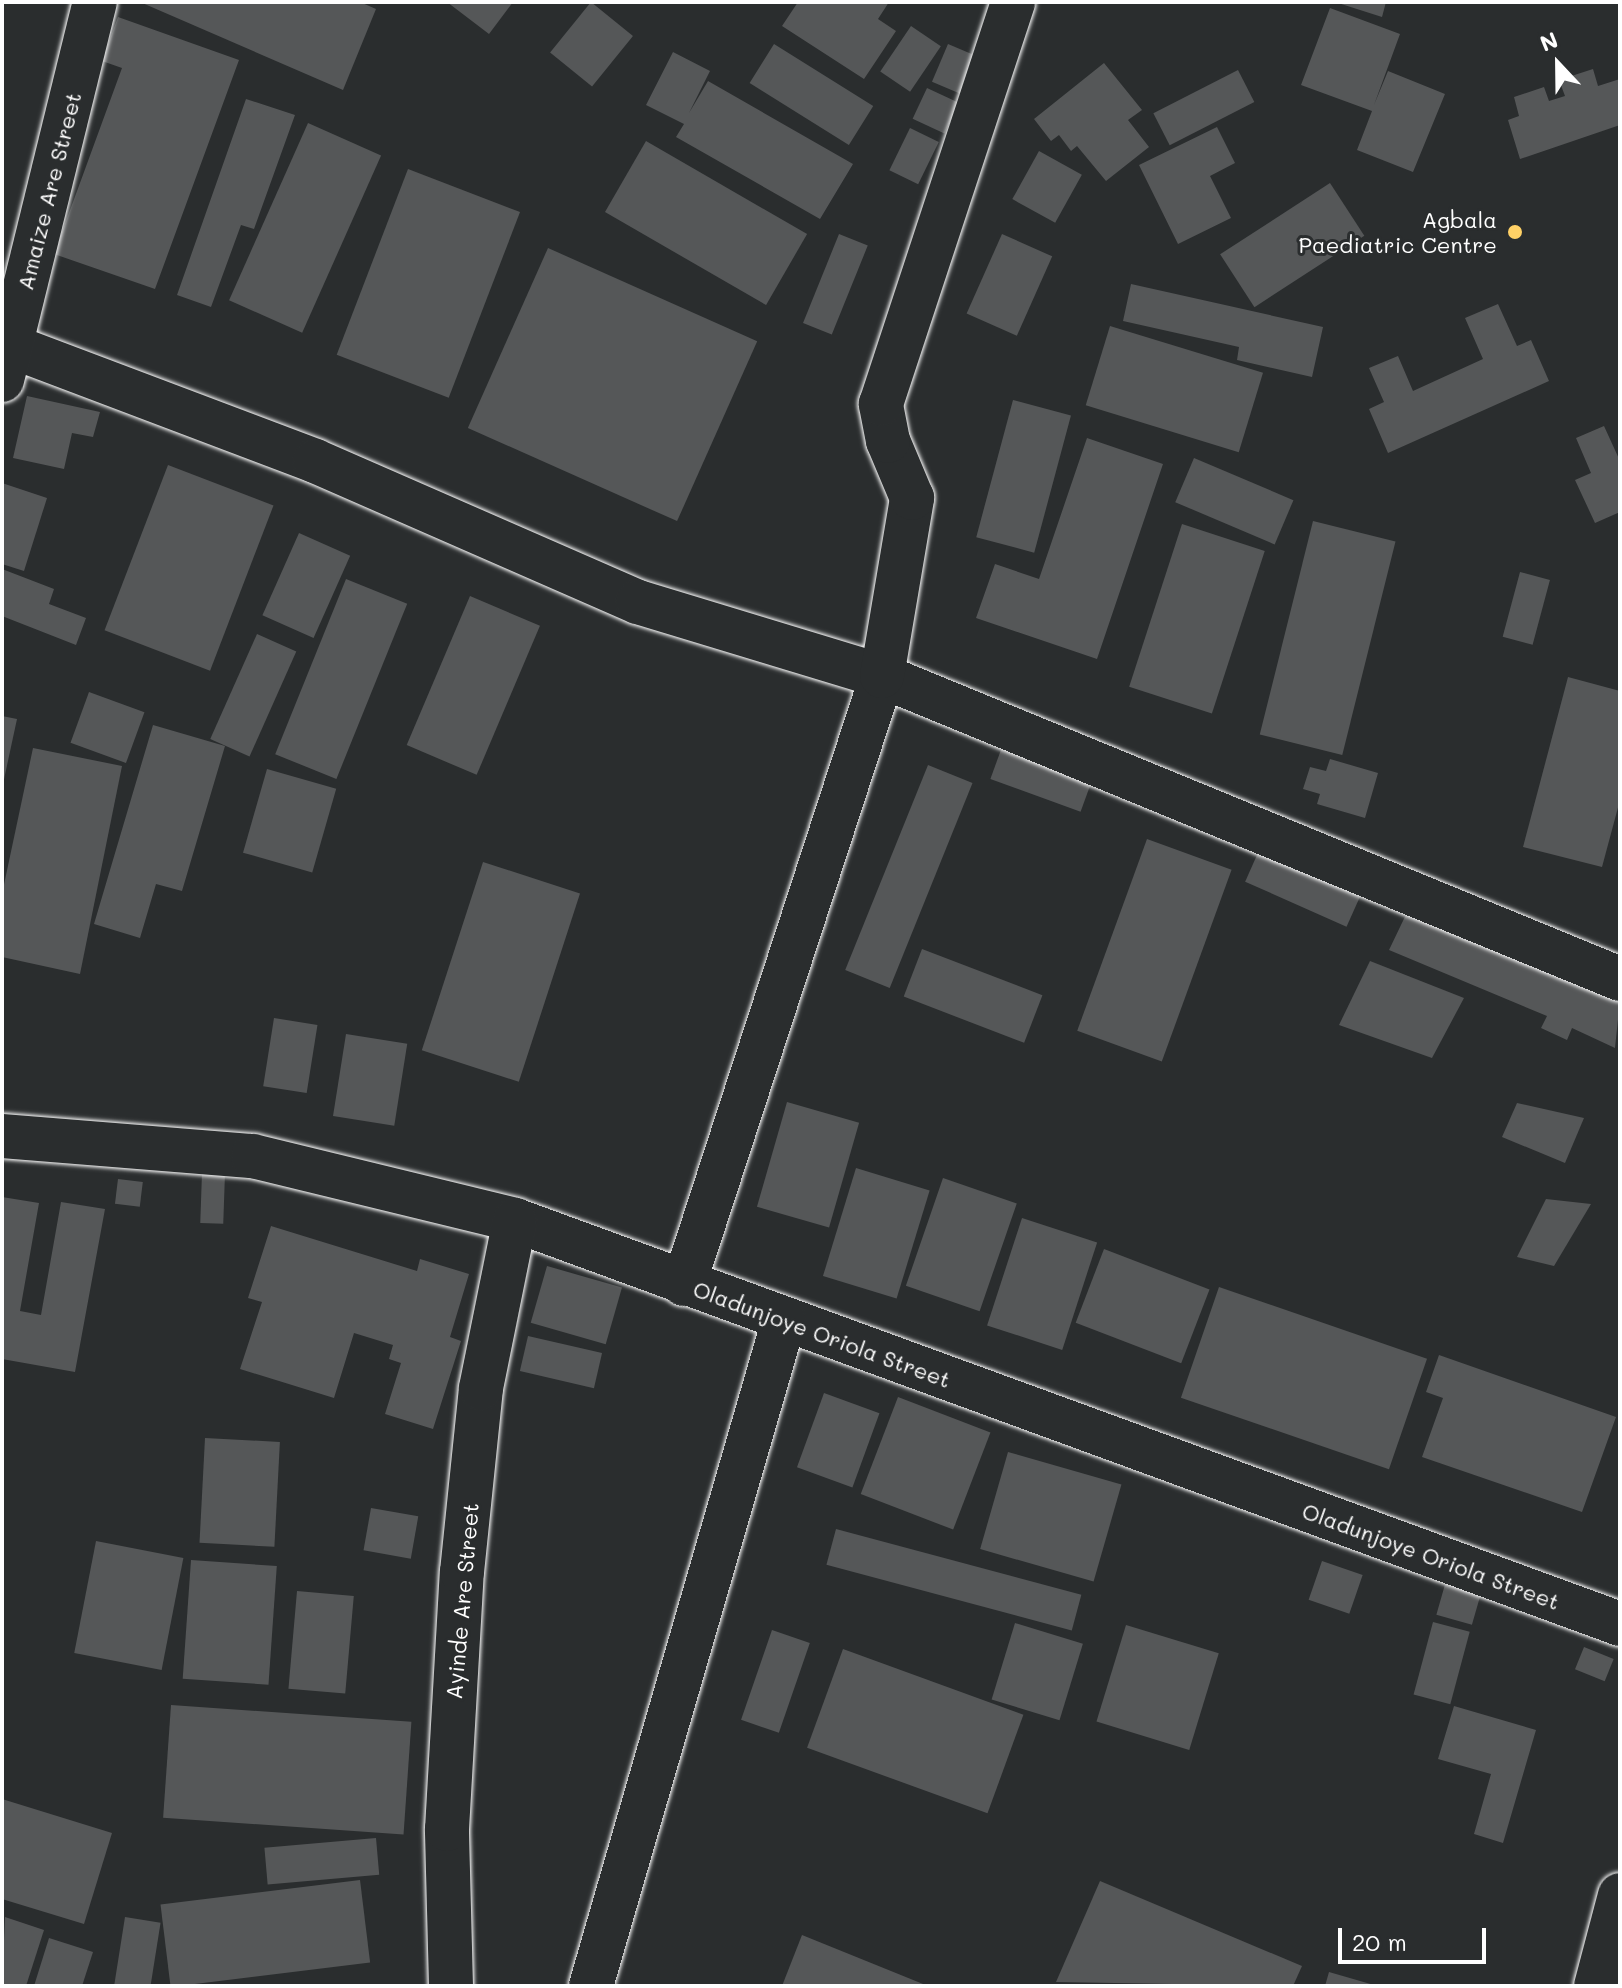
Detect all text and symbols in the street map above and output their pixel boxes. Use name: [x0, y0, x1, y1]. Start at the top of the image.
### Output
north arrow: [1518, 24, 1598, 104]
text: N: [1536, 25, 1562, 58]
street label: Amaize Are Street: [12, 89, 86, 293]
place label: Agbala Paediatric Centre: [1299, 206, 1497, 258]
marker: Agbala Paediatric Centre: [1504, 221, 1526, 243]
street label: Oladunjoye Oriola Street: [690, 1275, 954, 1393]
street label: Oladunjoye Oriola Street: [1299, 1497, 1563, 1615]
street label: Ayinde Are Street: [440, 1502, 484, 1700]
scale bar: [1342, 1912, 1490, 1962]
text: 20 m: [1352, 1926, 1407, 1957]

